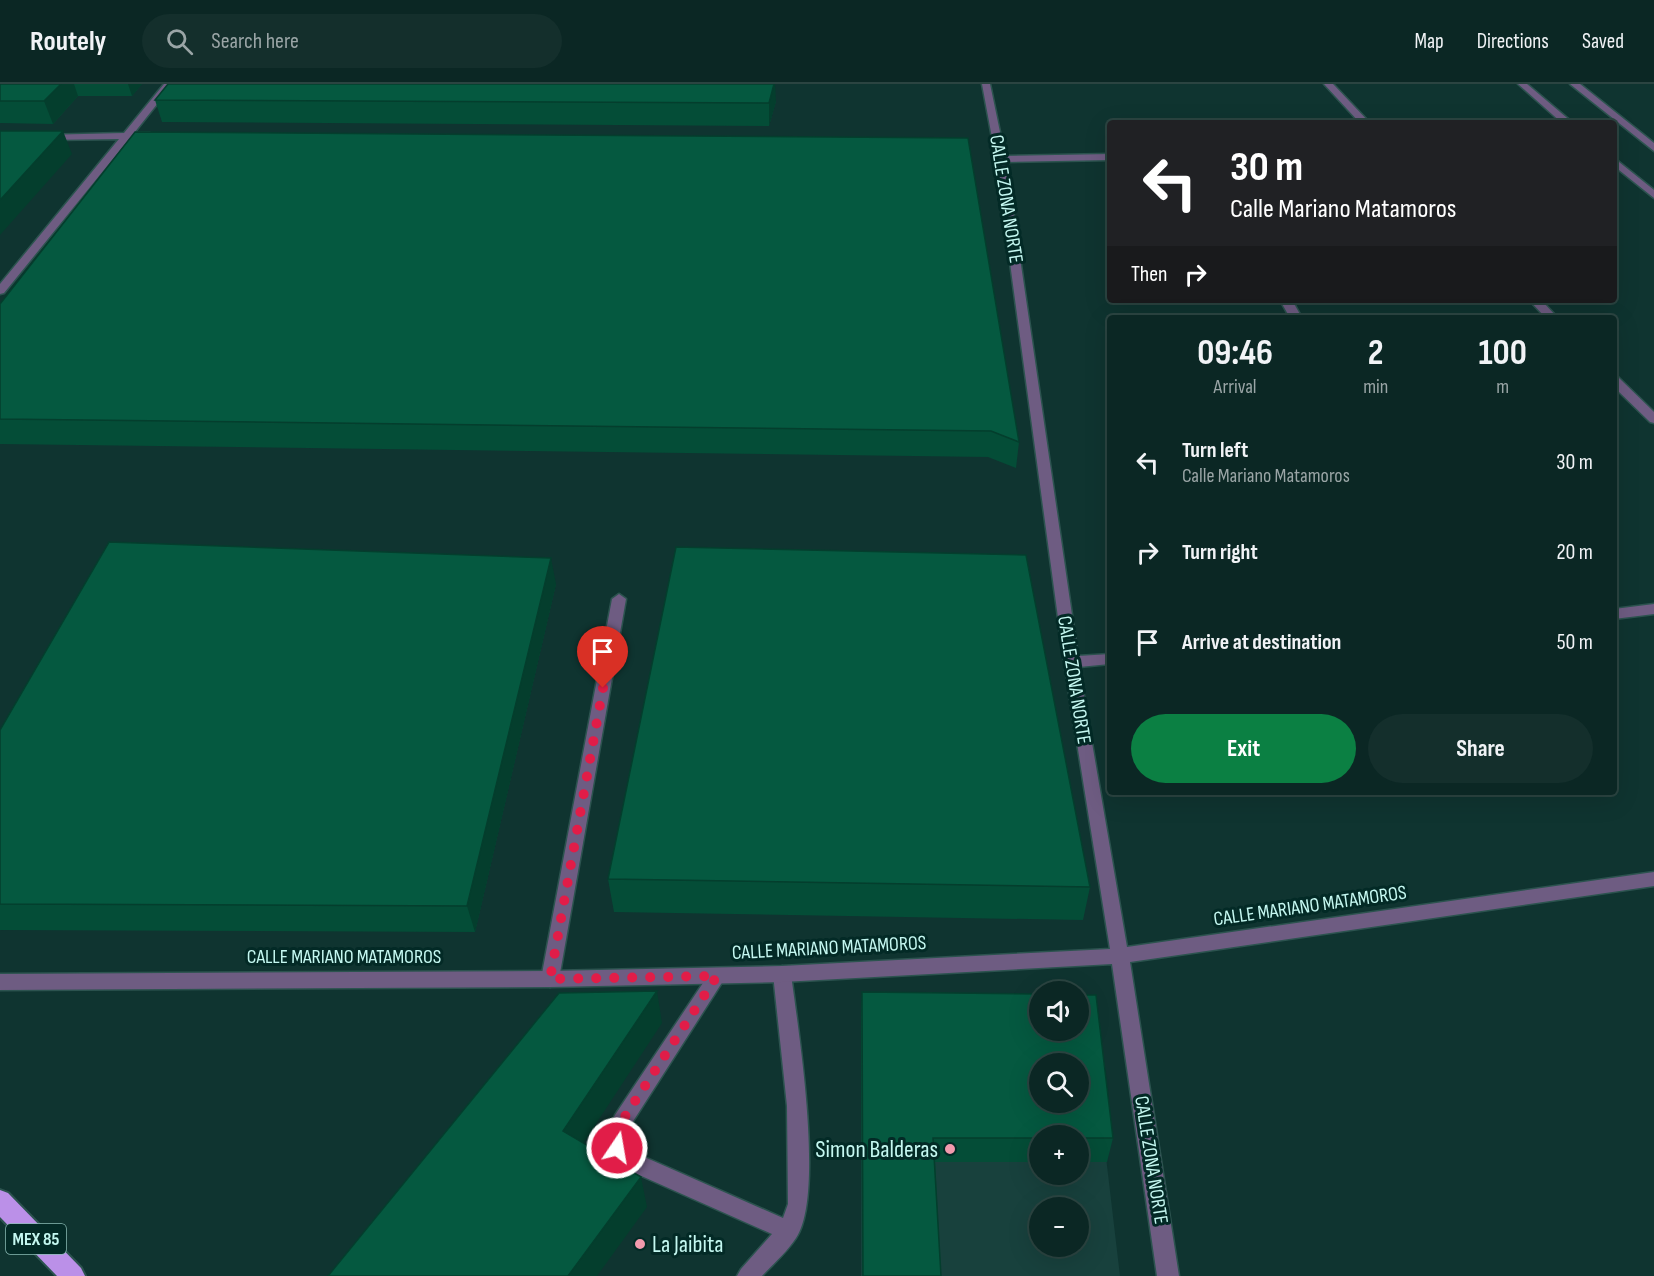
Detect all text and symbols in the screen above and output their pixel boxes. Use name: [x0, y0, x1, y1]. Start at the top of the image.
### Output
search box: [142, 14, 562, 68]
text: Routely: [30, 25, 106, 58]
icon: search: [163, 25, 196, 58]
text: Search here: [211, 28, 299, 55]
text: Map: [1414, 29, 1444, 54]
text: Directions: [1477, 29, 1549, 54]
text: Saved: [1582, 29, 1624, 54]
street label: CALLE ZONA NORTE: [984, 133, 1028, 265]
text: 30 m: [1230, 142, 1303, 193]
icon: left: [1131, 144, 1209, 222]
text: Calle Mariano Matamoros: [1230, 193, 1457, 225]
icon: right: [1179, 258, 1212, 291]
text: Then: [1131, 261, 1167, 288]
text: 09:46: [1197, 332, 1273, 375]
text: 2: [1368, 332, 1384, 375]
text: 100: [1478, 332, 1527, 375]
text: Arrival: [1214, 375, 1257, 399]
text: min: [1363, 375, 1388, 399]
text: m: [1496, 375, 1509, 399]
text: Turn left: [1182, 437, 1248, 464]
icon: left: [1131, 446, 1164, 479]
text: 30 m: [1556, 449, 1593, 476]
text: Calle Mariano Matamoros: [1182, 464, 1350, 488]
icon: right: [1131, 536, 1164, 569]
text: Turn right: [1182, 539, 1258, 566]
text: 20 m: [1557, 539, 1593, 566]
street label: CALLE ZONA NORTE: [1052, 614, 1096, 746]
pin: [577, 626, 628, 688]
icon: arrive: [1131, 626, 1164, 659]
text: Arrive at destination: [1182, 629, 1341, 656]
text: 50 m: [1557, 629, 1593, 656]
icon: arrive: [586, 635, 619, 668]
button: Exit: [1131, 714, 1356, 783]
button: Share: [1368, 714, 1593, 783]
street label: CALLE MARIANO MATAMOROS: [1212, 881, 1408, 931]
street label: CALLE MARIANO MATAMOROS: [731, 931, 927, 965]
street label: CALLE MARIANO MATAMOROS: [247, 945, 441, 969]
map controls: [1029, 981, 1089, 1257]
button: sound: [1029, 981, 1089, 1041]
button: search: [1029, 1053, 1089, 1113]
street label: CALLE ZONA NORTE: [1129, 1094, 1173, 1226]
position arrow: [585, 1116, 649, 1180]
button: +: [1029, 1125, 1089, 1185]
place label: Simon Balderas: [815, 1135, 938, 1164]
marker: Simon Balderas: [943, 1142, 957, 1156]
button: −: [1029, 1197, 1089, 1257]
road number: MEX 85: [6, 1224, 66, 1254]
place label: La Jaibita: [652, 1230, 723, 1259]
marker: La Jaibita: [633, 1237, 647, 1251]

